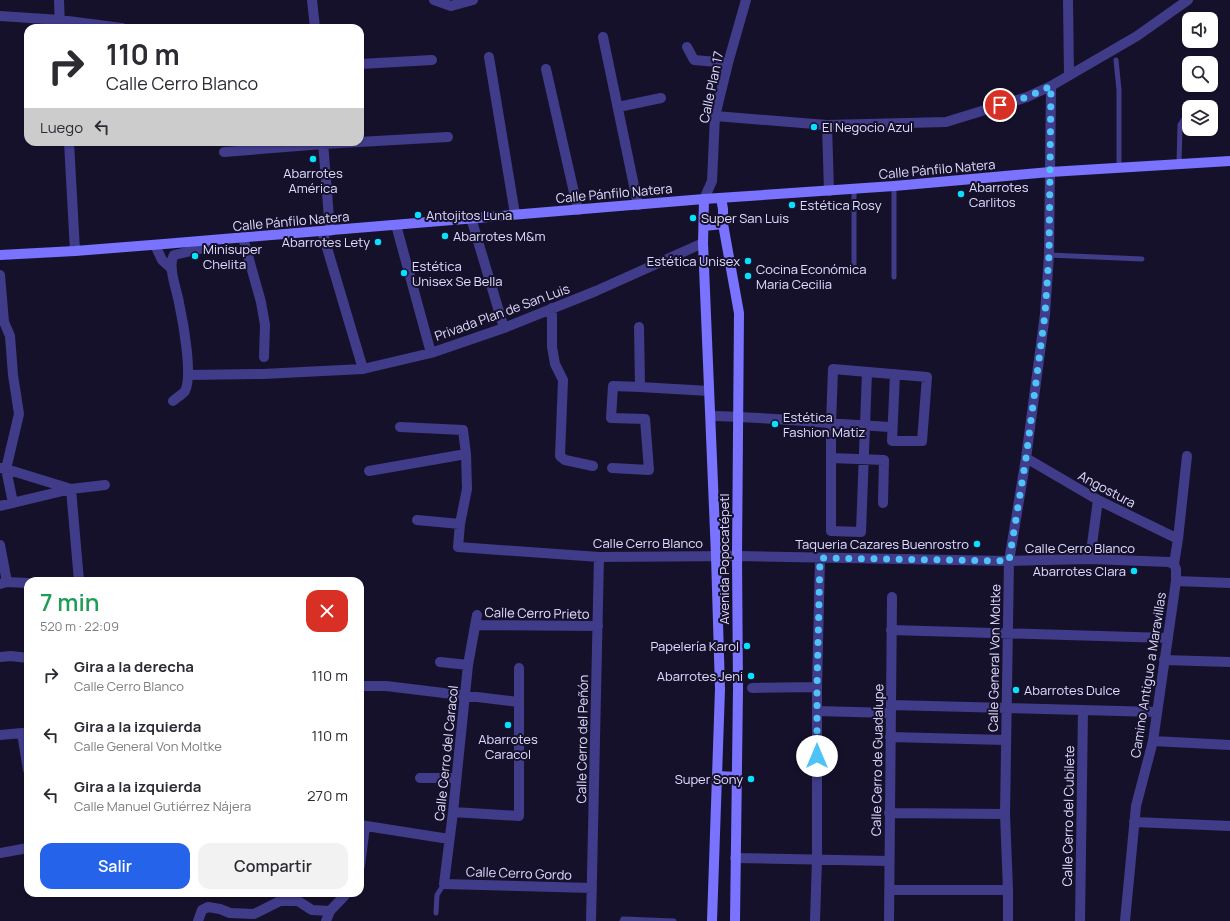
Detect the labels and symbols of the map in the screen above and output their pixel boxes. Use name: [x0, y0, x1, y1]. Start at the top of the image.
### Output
street label: Calle Plan 17: [695, 50, 727, 124]
pin: [983, 88, 1017, 122]
place label: El Negocio Azul: [822, 118, 913, 136]
marker: El Negocio Azul: [809, 122, 819, 132]
marker: Abarrotes América: [308, 154, 318, 164]
street label: Calle Pánfilo Natera: [878, 155, 996, 183]
place label: Abarrotes América: [283, 164, 343, 197]
place label: Abarrotes Carlitos: [969, 178, 1029, 211]
street label: Calle Pánfilo Natera: [555, 179, 673, 207]
marker: Abarrotes Carlitos: [956, 189, 966, 199]
place label: Estética Rosy: [800, 196, 882, 214]
marker: Estética Rosy: [787, 200, 797, 210]
place label: Antojitos Luna: [426, 206, 512, 224]
street label: Calle Pánfilo Natera: [232, 207, 350, 235]
place label: Super San Luis: [701, 209, 789, 227]
marker: Antojitos Luna: [413, 210, 423, 220]
marker: Super San Luis: [688, 213, 698, 223]
place label: Abarrotes M&m: [453, 227, 545, 245]
marker: Abarrotes M&m: [440, 231, 450, 241]
place label: Abarrotes Lety: [282, 233, 370, 251]
marker: Abarrotes Lety: [373, 237, 383, 247]
place label: Minisuper Chelita: [203, 240, 263, 273]
marker: Minisuper Chelita: [190, 251, 200, 261]
place label: Estética Unisex: [647, 252, 740, 270]
marker: Estética Unisex: [743, 256, 753, 266]
place label: Estética Unisex Se Bella: [412, 257, 503, 290]
place label: Cocina Económica Maria Cecilia: [756, 260, 866, 293]
marker: Estética Unisex Se Bella: [399, 268, 409, 278]
marker: Cocina Económica Maria Cecilia: [743, 271, 753, 281]
street label: Privada Plan de San Luis: [432, 279, 572, 345]
place label: Estética Fashion Matiz: [783, 408, 865, 441]
marker: Estética Fashion Matiz: [770, 419, 780, 429]
street label: Angostura: [1075, 466, 1139, 512]
street label: Avenida Popocatépetl: [715, 493, 733, 625]
street label: Calle Cerro Blanco: [593, 534, 703, 552]
place label: Taqueria Cazares Buenrostro: [795, 535, 969, 553]
marker: Taqueria Cazares Buenrostro: [972, 539, 982, 549]
street label: Calle Cerro Blanco: [1025, 539, 1135, 557]
place label: Abarrotes Clara: [1033, 562, 1126, 580]
marker: Abarrotes Clara: [1129, 566, 1139, 576]
street label: Calle General Von Moltke: [984, 584, 1004, 732]
street label: Camino Antiguo a Maravillas: [1126, 591, 1170, 759]
street label: Calle Cerro Prieto: [484, 603, 590, 623]
place label: Papelería Karol: [651, 637, 739, 655]
marker: Papelería Karol: [742, 641, 752, 651]
place label: Abarrotes Jeni: [657, 667, 743, 685]
marker: Abarrotes Jeni: [746, 671, 756, 681]
street label: Calle Cerro del Peñón: [572, 675, 592, 803]
place label: Abarrotes Dulce: [1024, 681, 1121, 699]
street label: Calle Cerro de Guadalupe: [867, 683, 887, 836]
street label: Calle Cerro del Caracol: [430, 684, 462, 822]
marker: Abarrotes Dulce: [1011, 685, 1021, 695]
marker: Abarrotes Caracol: [503, 720, 513, 730]
place label: Abarrotes Caracol: [478, 730, 538, 763]
position arrow: [796, 735, 838, 777]
street label: Calle Cerro del Cubilete: [1058, 745, 1078, 887]
place label: Super Sony: [675, 770, 743, 788]
marker: Super Sony: [746, 774, 756, 784]
street label: Calle Cerro Gordo: [466, 862, 573, 884]

